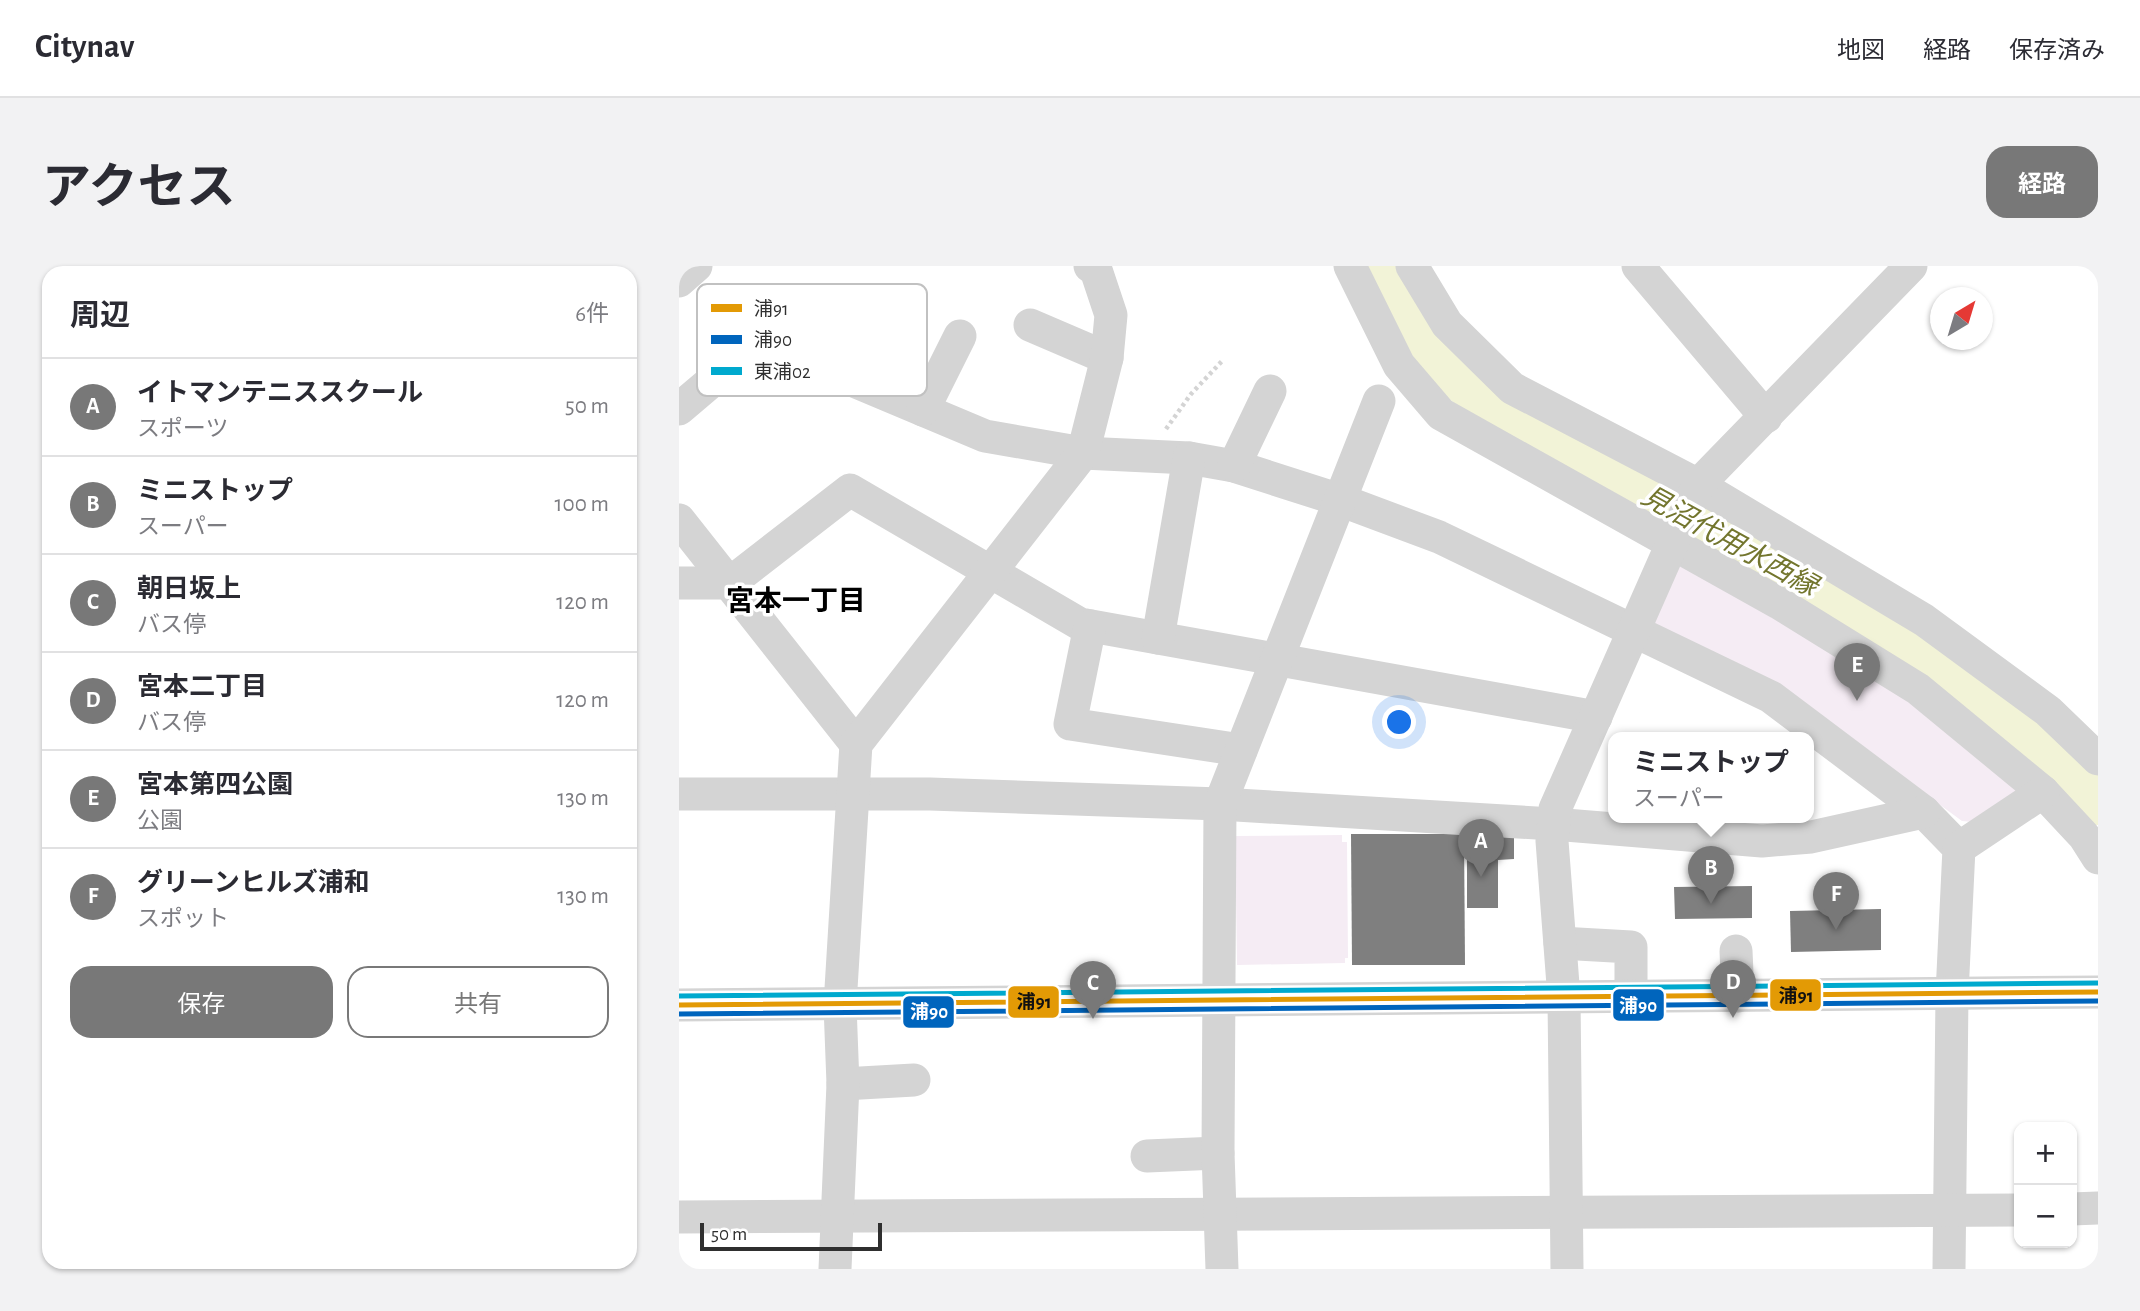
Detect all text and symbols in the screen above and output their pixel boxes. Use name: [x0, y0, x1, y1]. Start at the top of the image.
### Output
text: Citynav: [35, 31, 134, 64]
text: 地図: [1837, 39, 1885, 63]
text: 経路: [1923, 39, 1971, 63]
text: 保存済み: [2009, 39, 2105, 63]
button: 経路: [1986, 146, 2098, 218]
text: アクセス: [42, 164, 236, 213]
legend: [697, 284, 927, 396]
north arrow: [1930, 287, 1993, 350]
text: 浦91: [754, 299, 788, 319]
text: 周辺: [70, 301, 130, 331]
text: 6件: [575, 303, 609, 326]
text: 浦90: [754, 330, 792, 350]
text: 東浦02: [754, 362, 811, 382]
text: イトマンテニススクール: [137, 380, 423, 406]
text: A: [86, 395, 100, 418]
text: 50 m: [565, 395, 609, 418]
text: スポーツ: [137, 418, 229, 441]
text: ミニストップ: [137, 478, 293, 504]
water label: 見沼代用水西縁: [1636, 480, 1825, 603]
text: B: [86, 493, 100, 516]
text: 100 m: [555, 493, 609, 516]
text: スーパー: [137, 516, 229, 539]
text: 朝日坂上: [137, 576, 241, 602]
district label: 宮本一丁目: [726, 586, 866, 616]
text: C: [87, 591, 99, 614]
text: 120 m: [556, 591, 609, 614]
text: バス停: [137, 614, 206, 637]
pin: E: [1834, 643, 1880, 701]
text: 宮本二丁目: [137, 674, 267, 700]
text: D: [85, 689, 101, 712]
text: 120 m: [556, 689, 609, 712]
your location: [1382, 705, 1416, 739]
text: バス停: [137, 712, 206, 735]
popup: [1608, 732, 1814, 823]
text: ミニストップ: [1633, 750, 1789, 776]
text: 宮本第四公園: [137, 772, 293, 798]
text: E: [87, 787, 99, 810]
text: 130 m: [557, 787, 609, 810]
text: スーパー: [1633, 788, 1725, 811]
text: 公園: [137, 810, 183, 833]
pin: A: [1458, 819, 1504, 877]
pin: B: [1688, 846, 1734, 904]
text: グリーンヒルズ浦和: [137, 870, 370, 896]
pin: F: [1813, 872, 1859, 930]
text: F: [88, 885, 98, 908]
text: 130 m: [557, 885, 609, 908]
text: スポット: [137, 908, 229, 931]
pin: D: [1710, 960, 1756, 1018]
pin: C: [1070, 961, 1116, 1019]
button: 保存: [70, 966, 333, 1038]
button: 共有: [347, 966, 609, 1038]
line badge: 浦91: [1769, 978, 1822, 1012]
line badge: 浦91: [1007, 985, 1060, 1019]
text: 浦91: [1778, 985, 1814, 1006]
line badge: 浦90: [1612, 988, 1665, 1022]
text: 浦91: [1016, 991, 1052, 1012]
line badge: 浦90: [902, 995, 955, 1029]
text: 浦90: [1619, 995, 1657, 1016]
text: 浦90: [910, 1001, 948, 1022]
map controls: [2014, 1122, 2077, 1248]
button: +: [2014, 1122, 2077, 1185]
button: −: [2014, 1185, 2077, 1248]
scale bar: [700, 1220, 882, 1252]
text: 50 m: [711, 1225, 747, 1244]

